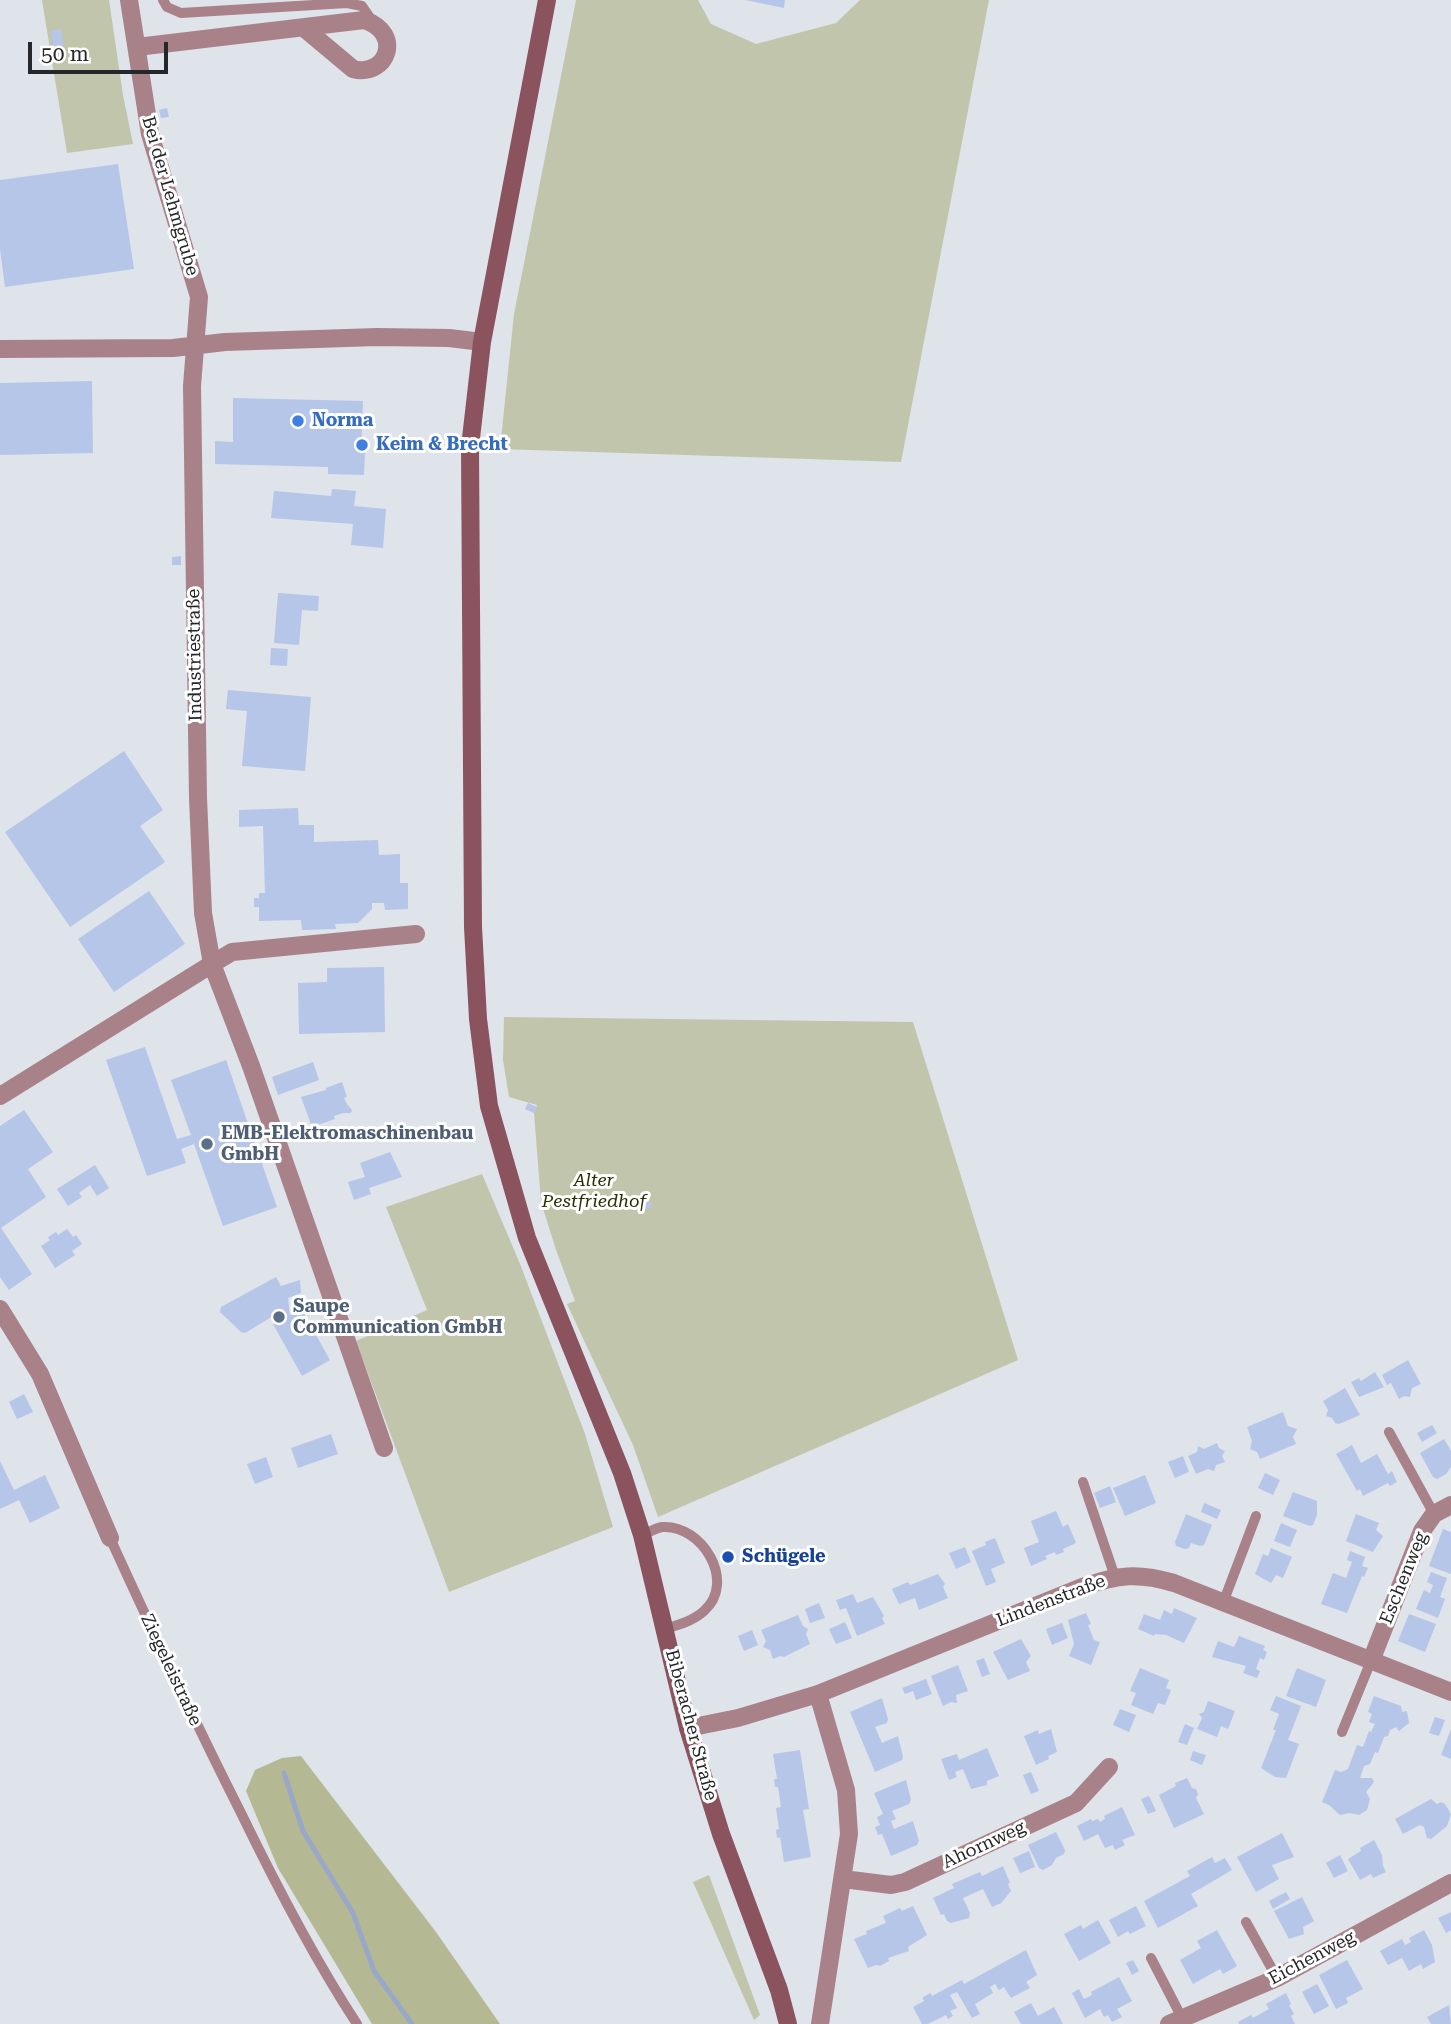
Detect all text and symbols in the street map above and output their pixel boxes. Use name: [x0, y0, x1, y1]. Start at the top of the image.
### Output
scale bar: [32, 28, 172, 72]
text: 50 m: [41, 42, 89, 66]
street label: Bei der Lehmgrube: [137, 114, 203, 278]
place label: Norma: [312, 410, 373, 432]
marker: Norma: [290, 413, 306, 429]
place label: Keim & Brecht: [376, 434, 508, 456]
marker: Keim & Brecht: [354, 437, 370, 453]
street label: Industriestraße: [183, 588, 207, 722]
place label: EMB-Elektromaschinenbau GmbH: [221, 1123, 473, 1166]
marker: EMB-Elektromaschinenbau GmbH: [199, 1136, 215, 1152]
park label: Alter Pestfriedhof: [542, 1170, 646, 1212]
place label: Saupe Communication GmbH: [293, 1296, 503, 1338]
marker: Saupe Communication GmbH: [271, 1309, 287, 1325]
street label: Eschenweg: [1376, 1529, 1432, 1627]
place label: Schügele: [742, 1546, 826, 1568]
marker: Schügele: [720, 1549, 736, 1565]
street label: Lindenstraße: [994, 1570, 1108, 1632]
street label: Ziegeleistraße: [136, 1611, 206, 1729]
street label: Biberacher Straße: [660, 1647, 722, 1803]
street label: Ahornweg: [939, 1816, 1029, 1874]
street label: Eichenweg: [1265, 1926, 1359, 1990]

